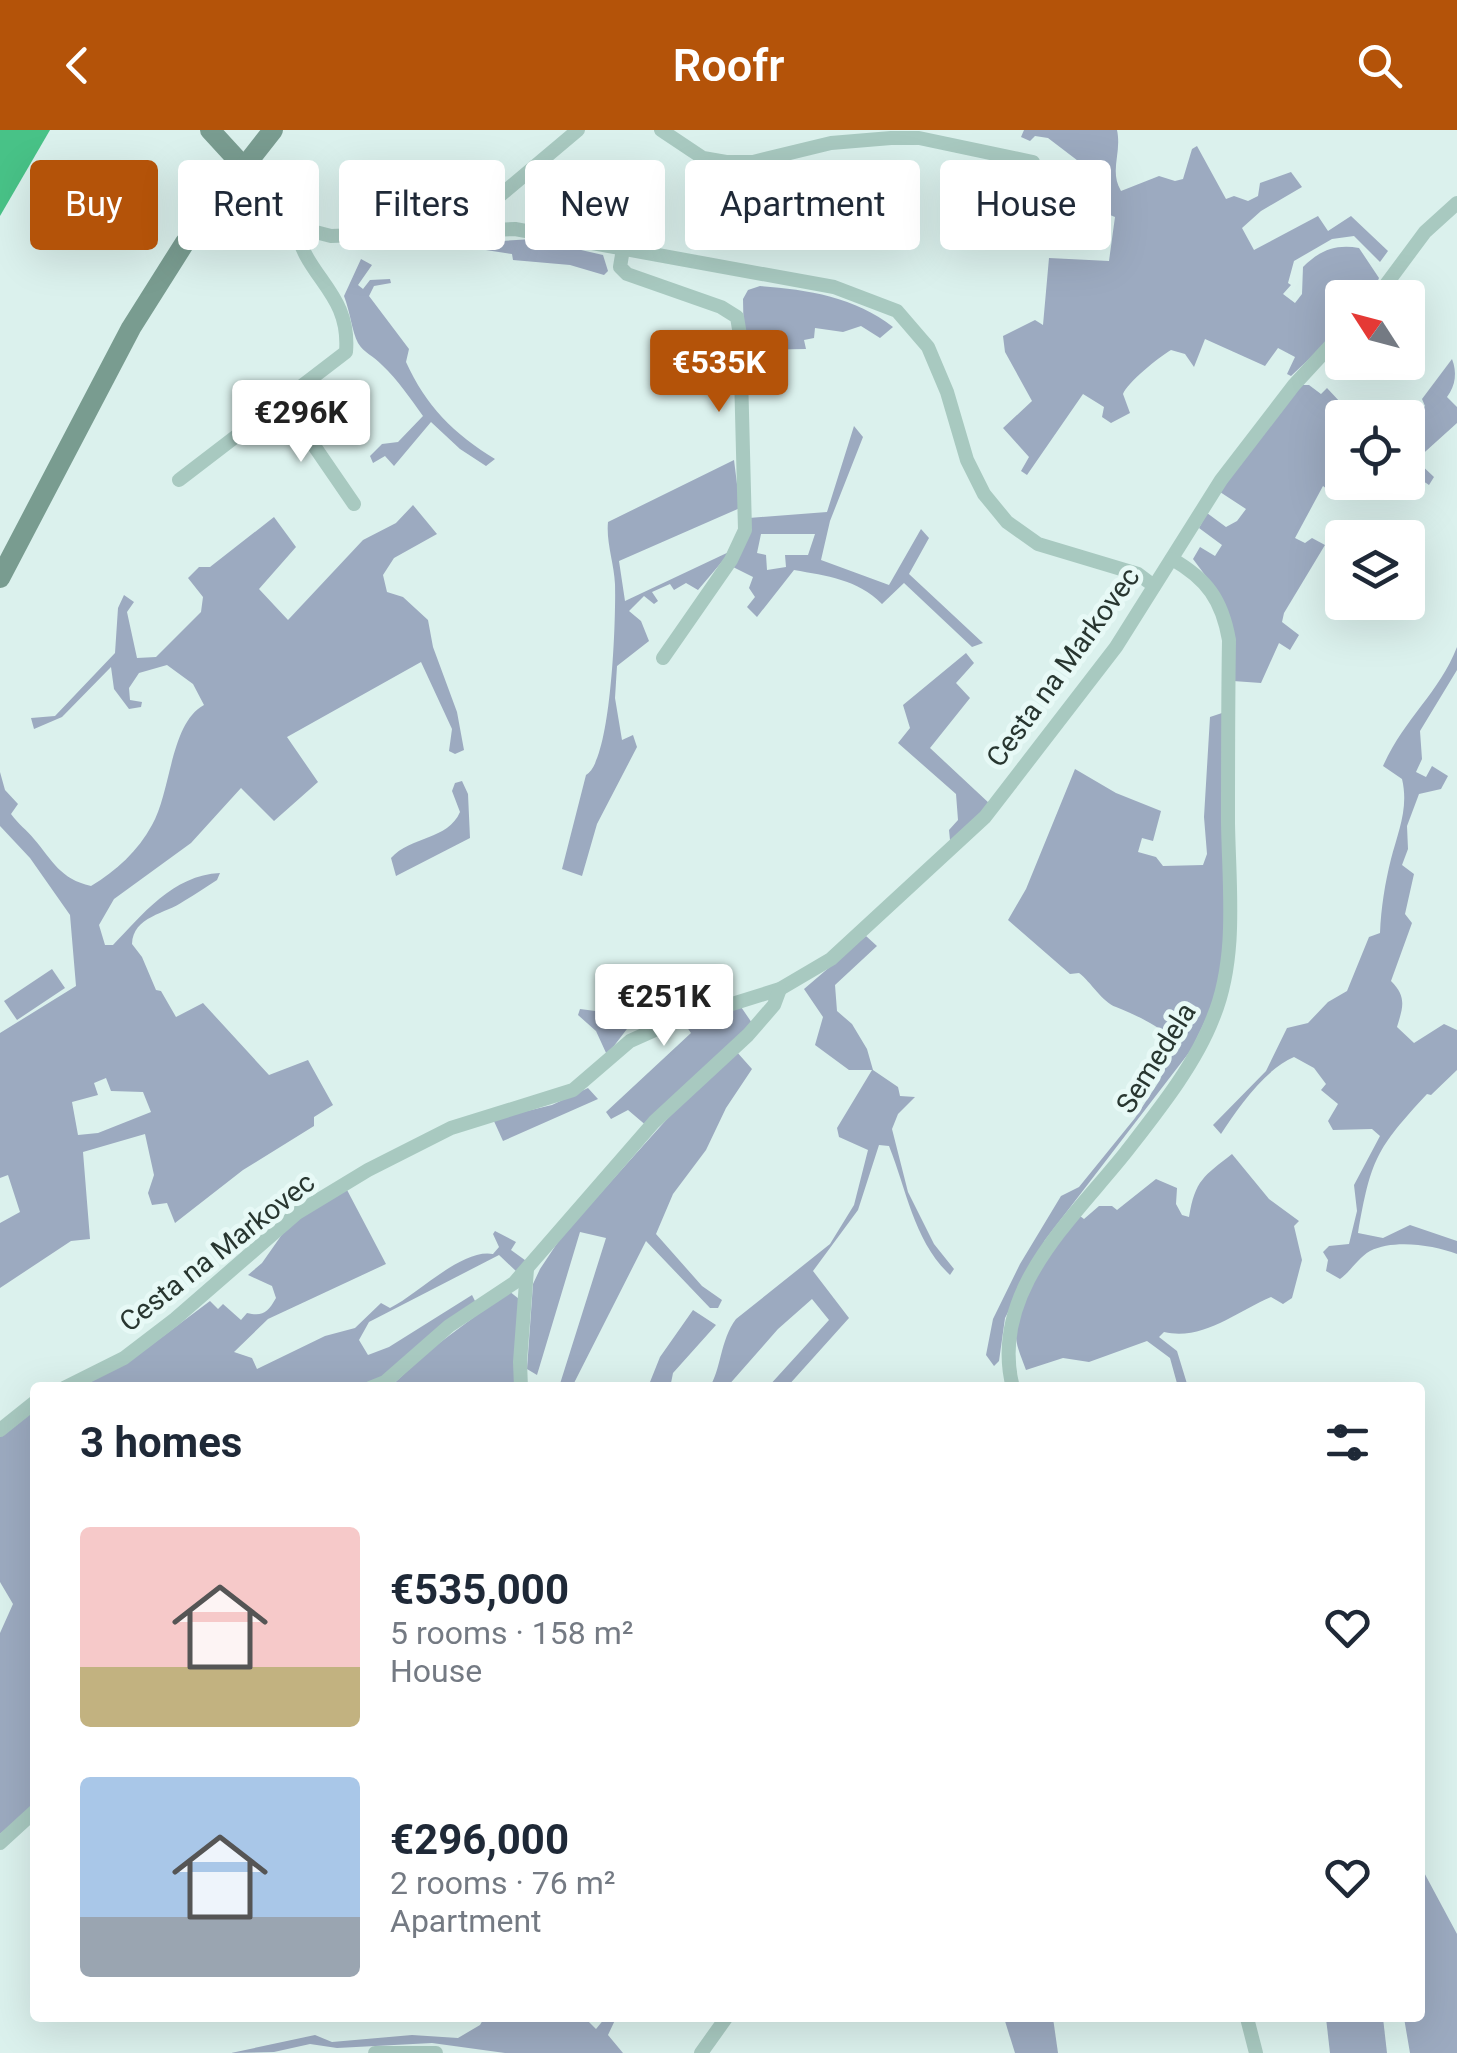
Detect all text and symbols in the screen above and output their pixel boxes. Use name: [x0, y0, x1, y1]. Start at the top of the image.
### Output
icon: back: [50, 38, 105, 93]
icon: search: [1352, 38, 1407, 93]
text: Roofr: [673, 39, 784, 92]
chip: Buy: [30, 160, 158, 250]
chip: Rent: [178, 160, 319, 250]
chip: Filters: [339, 160, 505, 250]
chip: New: [525, 160, 665, 250]
chip: Apartment: [685, 160, 920, 250]
chip: House: [940, 160, 1111, 250]
north arrow: [1325, 280, 1425, 380]
map controls: [1325, 280, 1425, 620]
pin: €535K: [649, 330, 789, 415]
text: €535K: [672, 343, 766, 381]
pin: €296K: [231, 380, 371, 465]
text: €296K: [254, 393, 348, 431]
button: locate: [1325, 400, 1425, 500]
button: layers: [1325, 520, 1425, 620]
street label: Cesta na Markovec: [980, 561, 1146, 773]
pin: €251K: [594, 964, 734, 1049]
text: €251K: [617, 977, 711, 1015]
street label: Semedela: [1109, 997, 1203, 1119]
street label: Cesta na Markovec: [113, 1166, 321, 1338]
icon: filters: [1320, 1415, 1375, 1470]
text: 3 homes: [80, 1418, 242, 1467]
text: €535,000: [390, 1565, 569, 1614]
icon: home: [160, 1567, 280, 1687]
icon: heart: [1320, 1600, 1375, 1655]
text: 5 rooms · 158 m²: [390, 1614, 633, 1652]
text: House: [390, 1652, 482, 1690]
text: €296,000: [390, 1815, 569, 1864]
icon: home: [160, 1817, 280, 1937]
icon: heart: [1320, 1850, 1375, 1905]
text: 2 rooms · 76 m²: [390, 1864, 615, 1902]
text: Apartment: [390, 1902, 542, 1940]

